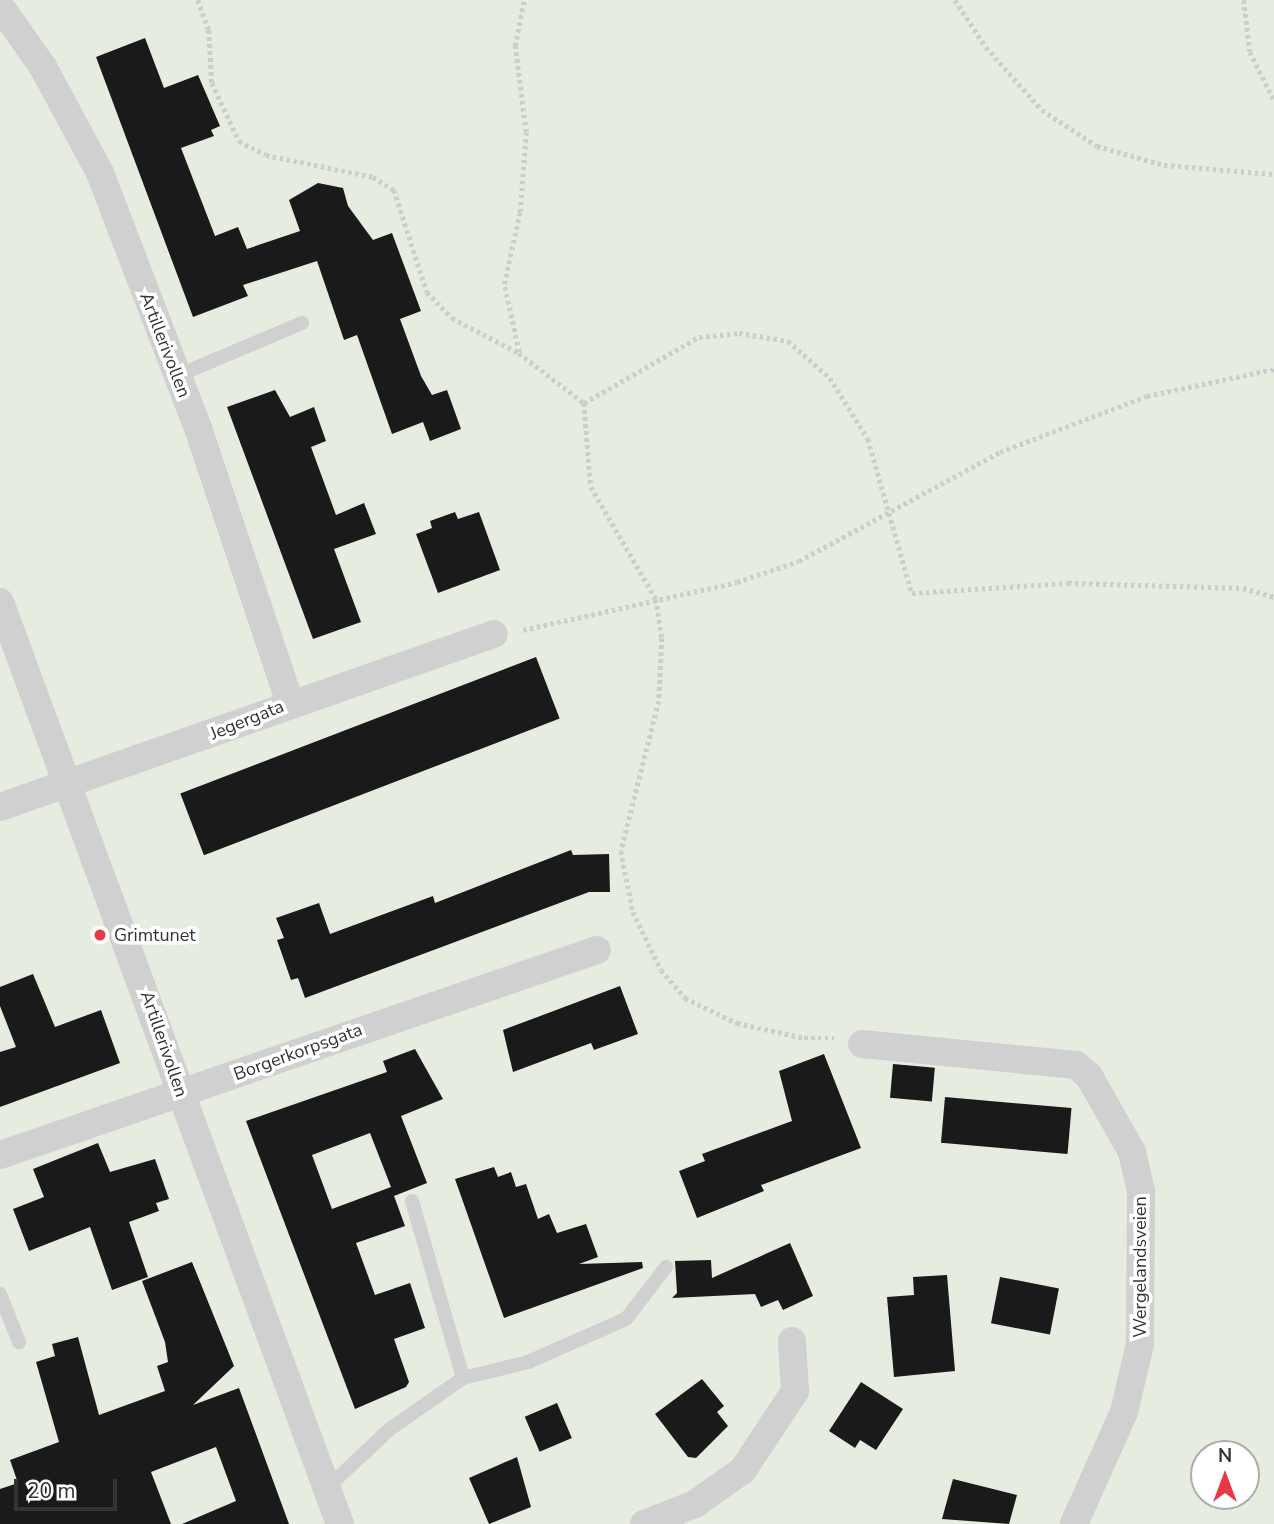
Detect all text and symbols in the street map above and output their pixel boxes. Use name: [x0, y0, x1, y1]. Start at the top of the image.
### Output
street label: Artillerivollen: [135, 289, 195, 401]
street label: Jegergata: [207, 695, 287, 745]
place label: Grimtunet: [114, 924, 196, 946]
marker: Grimtunet: [92, 927, 108, 943]
street label: Artillerivollen: [136, 988, 192, 1100]
street label: Borgerkorpsgata: [231, 1019, 365, 1085]
street label: Wergelandsveien: [1129, 1196, 1151, 1338]
north arrow: [1190, 1440, 1260, 1510]
text: N: [1218, 1443, 1232, 1469]
scale bar: [18, 1464, 121, 1508]
text: 20 m: [27, 1477, 76, 1505]

